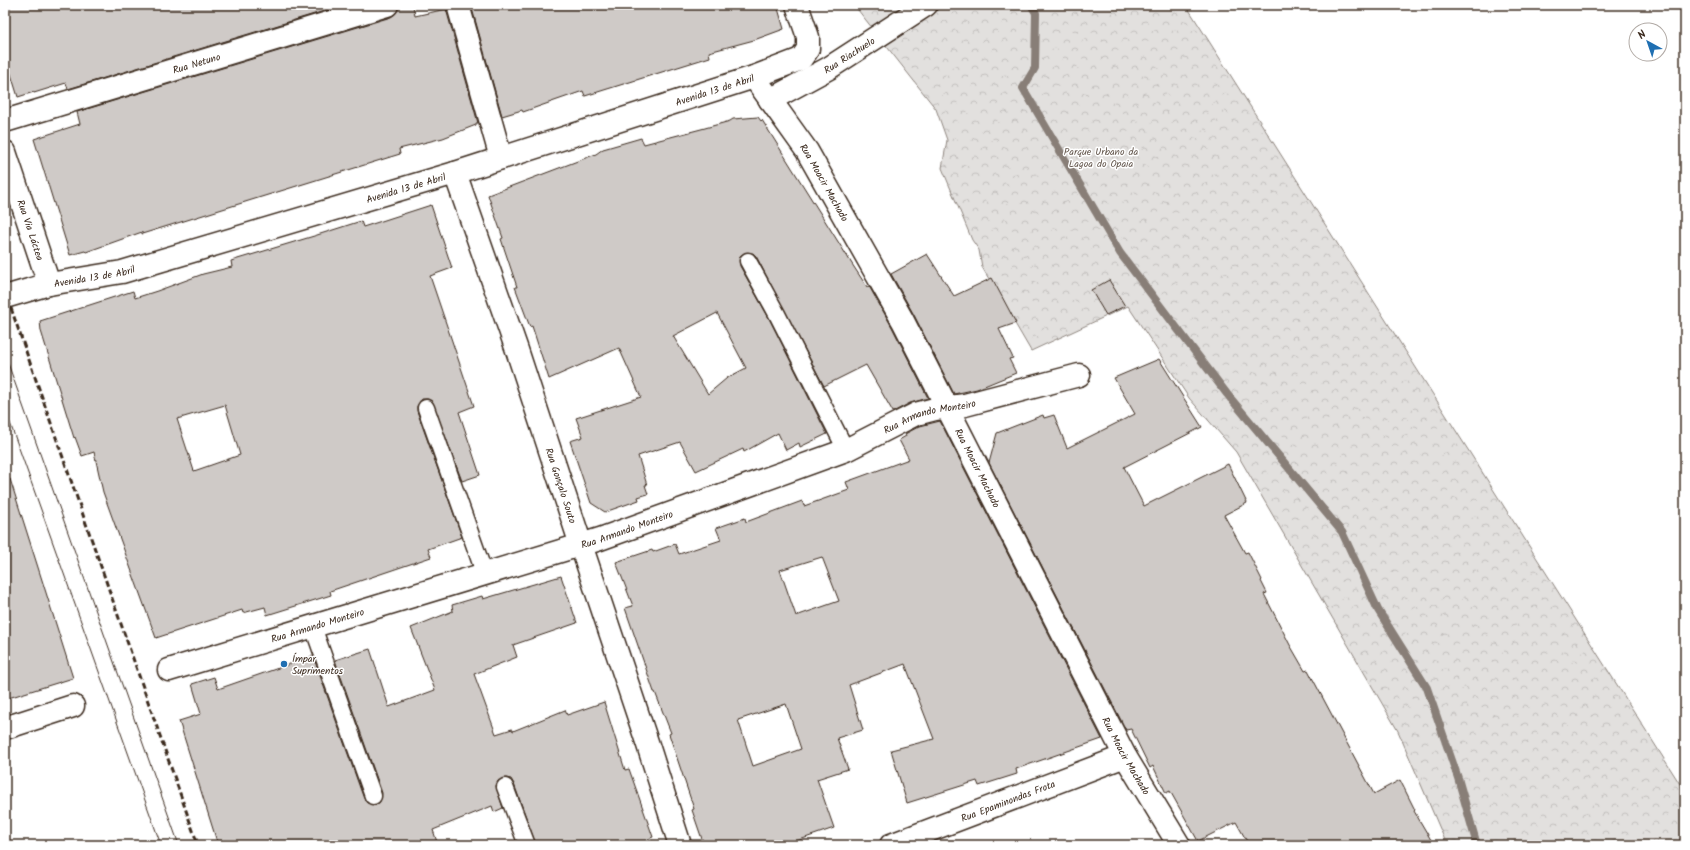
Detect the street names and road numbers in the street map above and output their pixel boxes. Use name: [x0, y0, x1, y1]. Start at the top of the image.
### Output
street label: Rua Riachuelo: [821, 33, 879, 78]
street label: Rua Netuno: [171, 49, 223, 79]
street label: Avenida 13 de Abril: [673, 70, 757, 111]
street label: Rua Moacir Machado: [795, 141, 852, 225]
street label: Avenida 13 de Abril: [364, 169, 448, 208]
street label: Rua Via Láctea: [12, 197, 48, 263]
street label: Avenida 13 de Abril: [53, 261, 138, 292]
street label: Rua Armando Monteiro: [881, 395, 978, 439]
street label: Rua Moacir Machado: [950, 426, 1004, 511]
street label: Rua Gonçalo Souto: [541, 446, 580, 526]
street label: Rua Armando Monteiro: [579, 506, 676, 553]
street label: Rua Armando Monteiro: [269, 604, 367, 648]
street label: Rua Moacir Machado: [1097, 714, 1154, 799]
street label: Rua Epaminondas Frota: [959, 776, 1058, 827]

